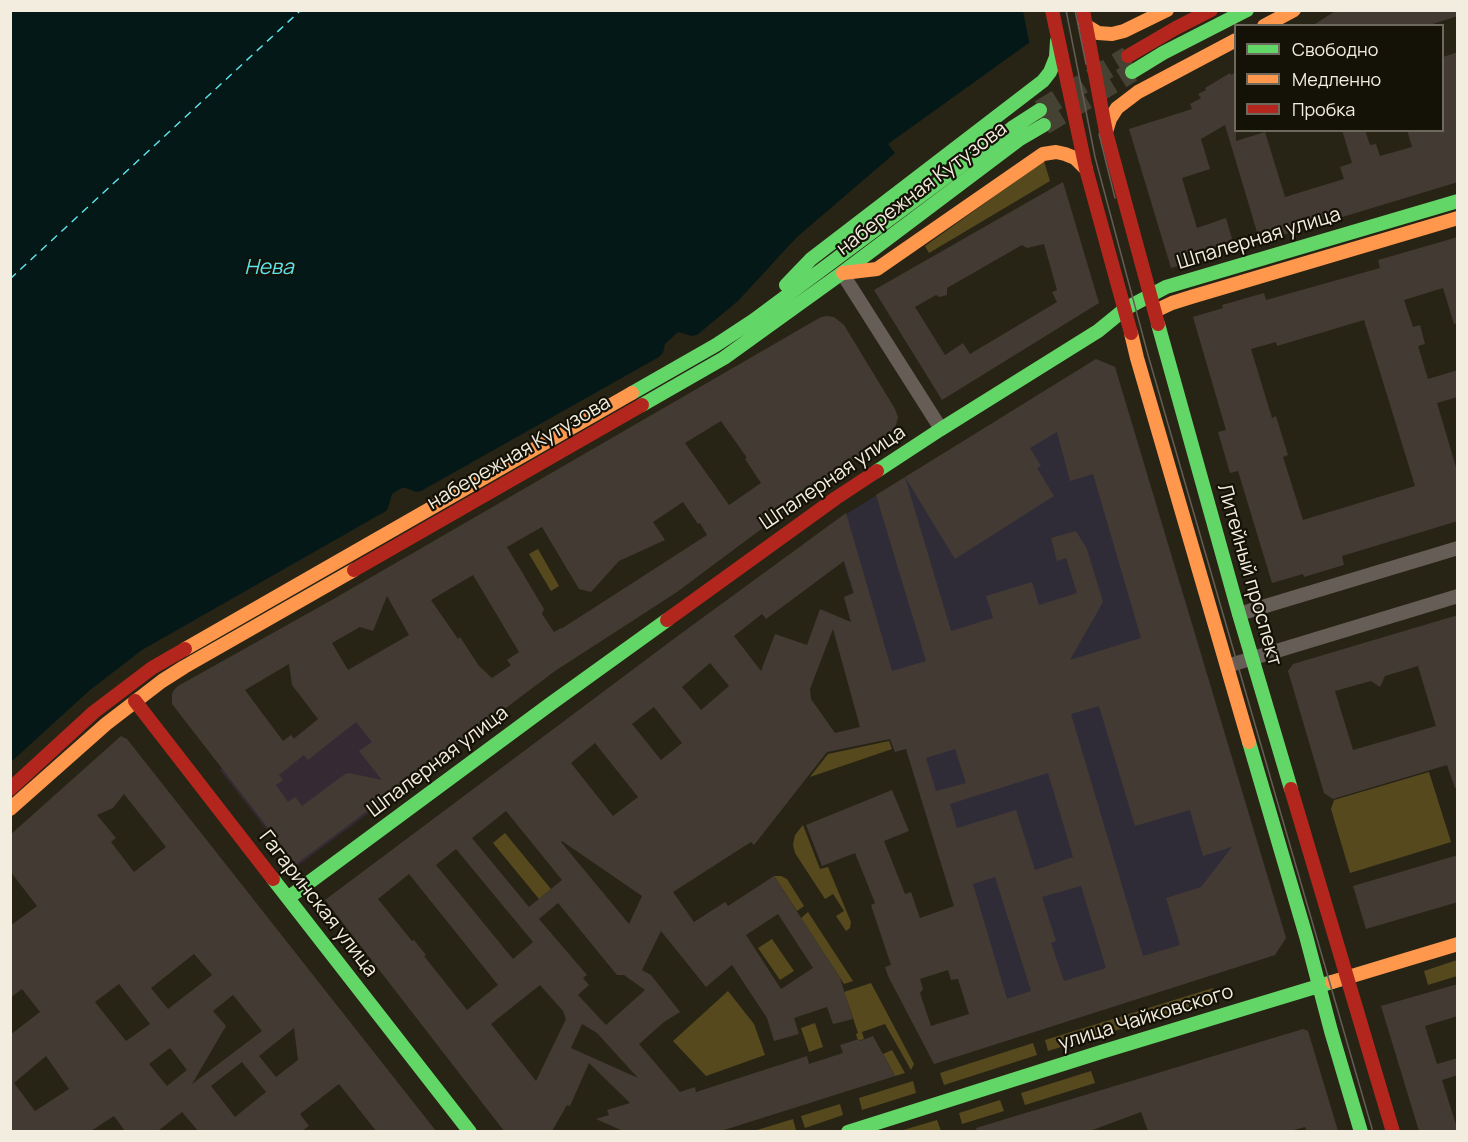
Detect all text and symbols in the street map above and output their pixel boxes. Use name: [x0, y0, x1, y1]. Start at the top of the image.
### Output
legend: [1234, 24, 1444, 132]
text: Свободно: [1292, 37, 1378, 61]
text: Медленно: [1292, 67, 1381, 91]
text: Пробка: [1292, 97, 1355, 121]
street label: набережная Кутузова: [832, 117, 1012, 261]
street label: Шпалерная улица: [1174, 203, 1344, 275]
water label: Нева: [244, 255, 294, 281]
street label: набережная Кутузова: [423, 391, 615, 515]
street label: Шпалерная улица: [756, 420, 910, 536]
street label: Литейный проспект: [1211, 481, 1287, 669]
street label: Шпалерная улица: [363, 701, 513, 823]
street label: Гагаринская улица: [253, 826, 383, 982]
street label: улица Чайковского: [1056, 980, 1236, 1056]

